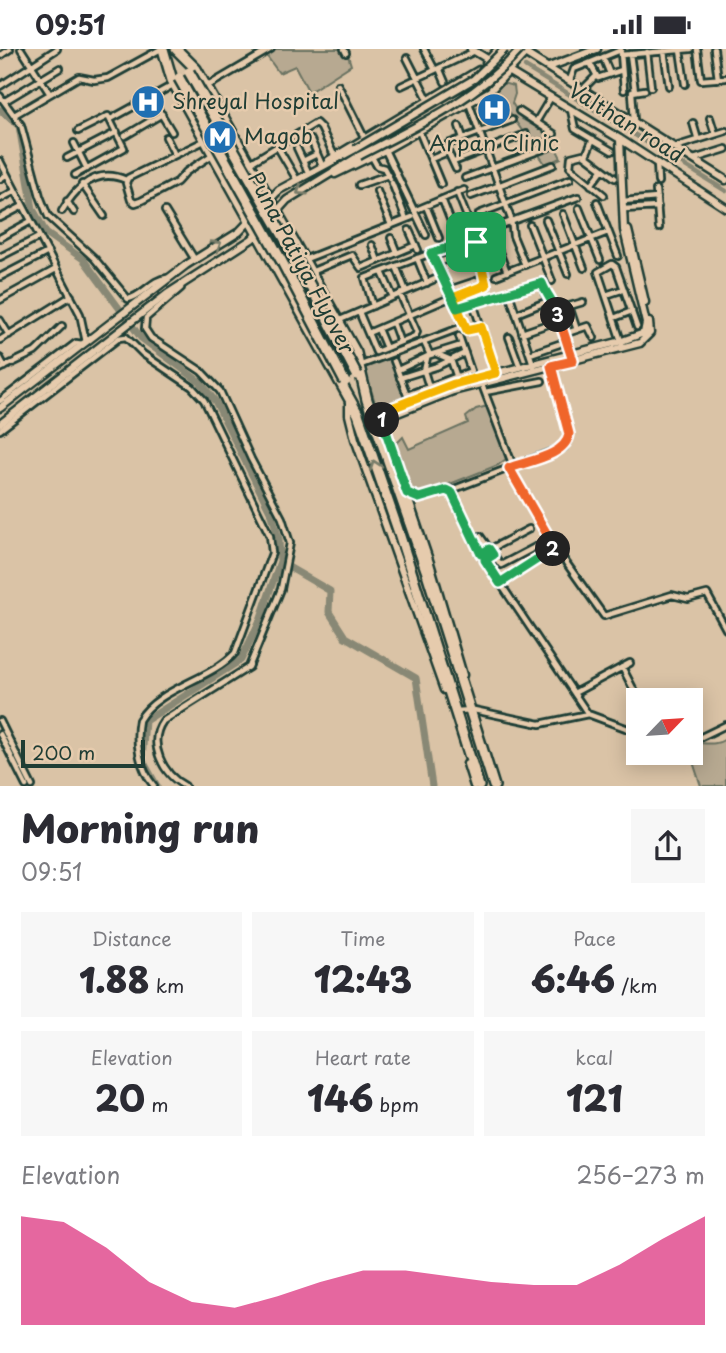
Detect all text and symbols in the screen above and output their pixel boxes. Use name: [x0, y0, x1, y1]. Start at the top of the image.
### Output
text: 09:51: [35, 5, 105, 44]
street label: Valthan road: [563, 73, 691, 170]
hospital icon: Shreyal Hospital: [129, 83, 167, 121]
place label: Shreyal Hospital: [172, 84, 339, 116]
hospital icon: Arpan Clinic: [475, 91, 513, 129]
metro station icon: Magob: [201, 118, 239, 156]
place label: Magob: [244, 119, 313, 151]
place label: Arpan Clinic: [429, 126, 559, 158]
street label: Puna Patiya Flyover: [241, 165, 365, 359]
one-way arrow: [295, 183, 308, 196]
pin: [446, 212, 506, 272]
icon: arrive: [457, 223, 495, 261]
one-way arrow: [209, 241, 222, 254]
pin: 3: [540, 297, 576, 333]
text: 3: [551, 300, 564, 328]
pin: 1: [364, 403, 400, 437]
text: 1: [377, 405, 386, 433]
one-way arrow: [369, 459, 383, 471]
pin: 2: [536, 531, 570, 567]
text: 2: [546, 534, 559, 562]
north arrow: [626, 688, 704, 765]
map controls: [626, 688, 703, 765]
scale bar: [21, 737, 145, 769]
text: 200 m: [32, 738, 95, 766]
text: Morning run: [21, 799, 259, 856]
button: share: [631, 809, 705, 883]
text: 09:51: [21, 854, 82, 889]
text: Distance: [92, 924, 172, 952]
text: Time: [341, 924, 385, 952]
text: Pace: [573, 924, 616, 952]
text: 1.88: [79, 952, 150, 1005]
text: 12:43: [314, 952, 412, 1005]
text: 6:46: [531, 952, 615, 1005]
text: km: [150, 971, 184, 999]
text: /km: [615, 971, 658, 999]
text: Elevation: [91, 1043, 173, 1071]
text: Heart rate: [315, 1043, 411, 1071]
text: kcal: [575, 1043, 613, 1071]
text: 20: [95, 1071, 145, 1124]
text: 146: [307, 1071, 373, 1124]
text: 121: [566, 1071, 623, 1124]
text: m: [145, 1090, 168, 1118]
text: bpm: [373, 1090, 419, 1118]
text: Elevation: [21, 1157, 120, 1192]
text: 256–273 m: [576, 1157, 705, 1192]

